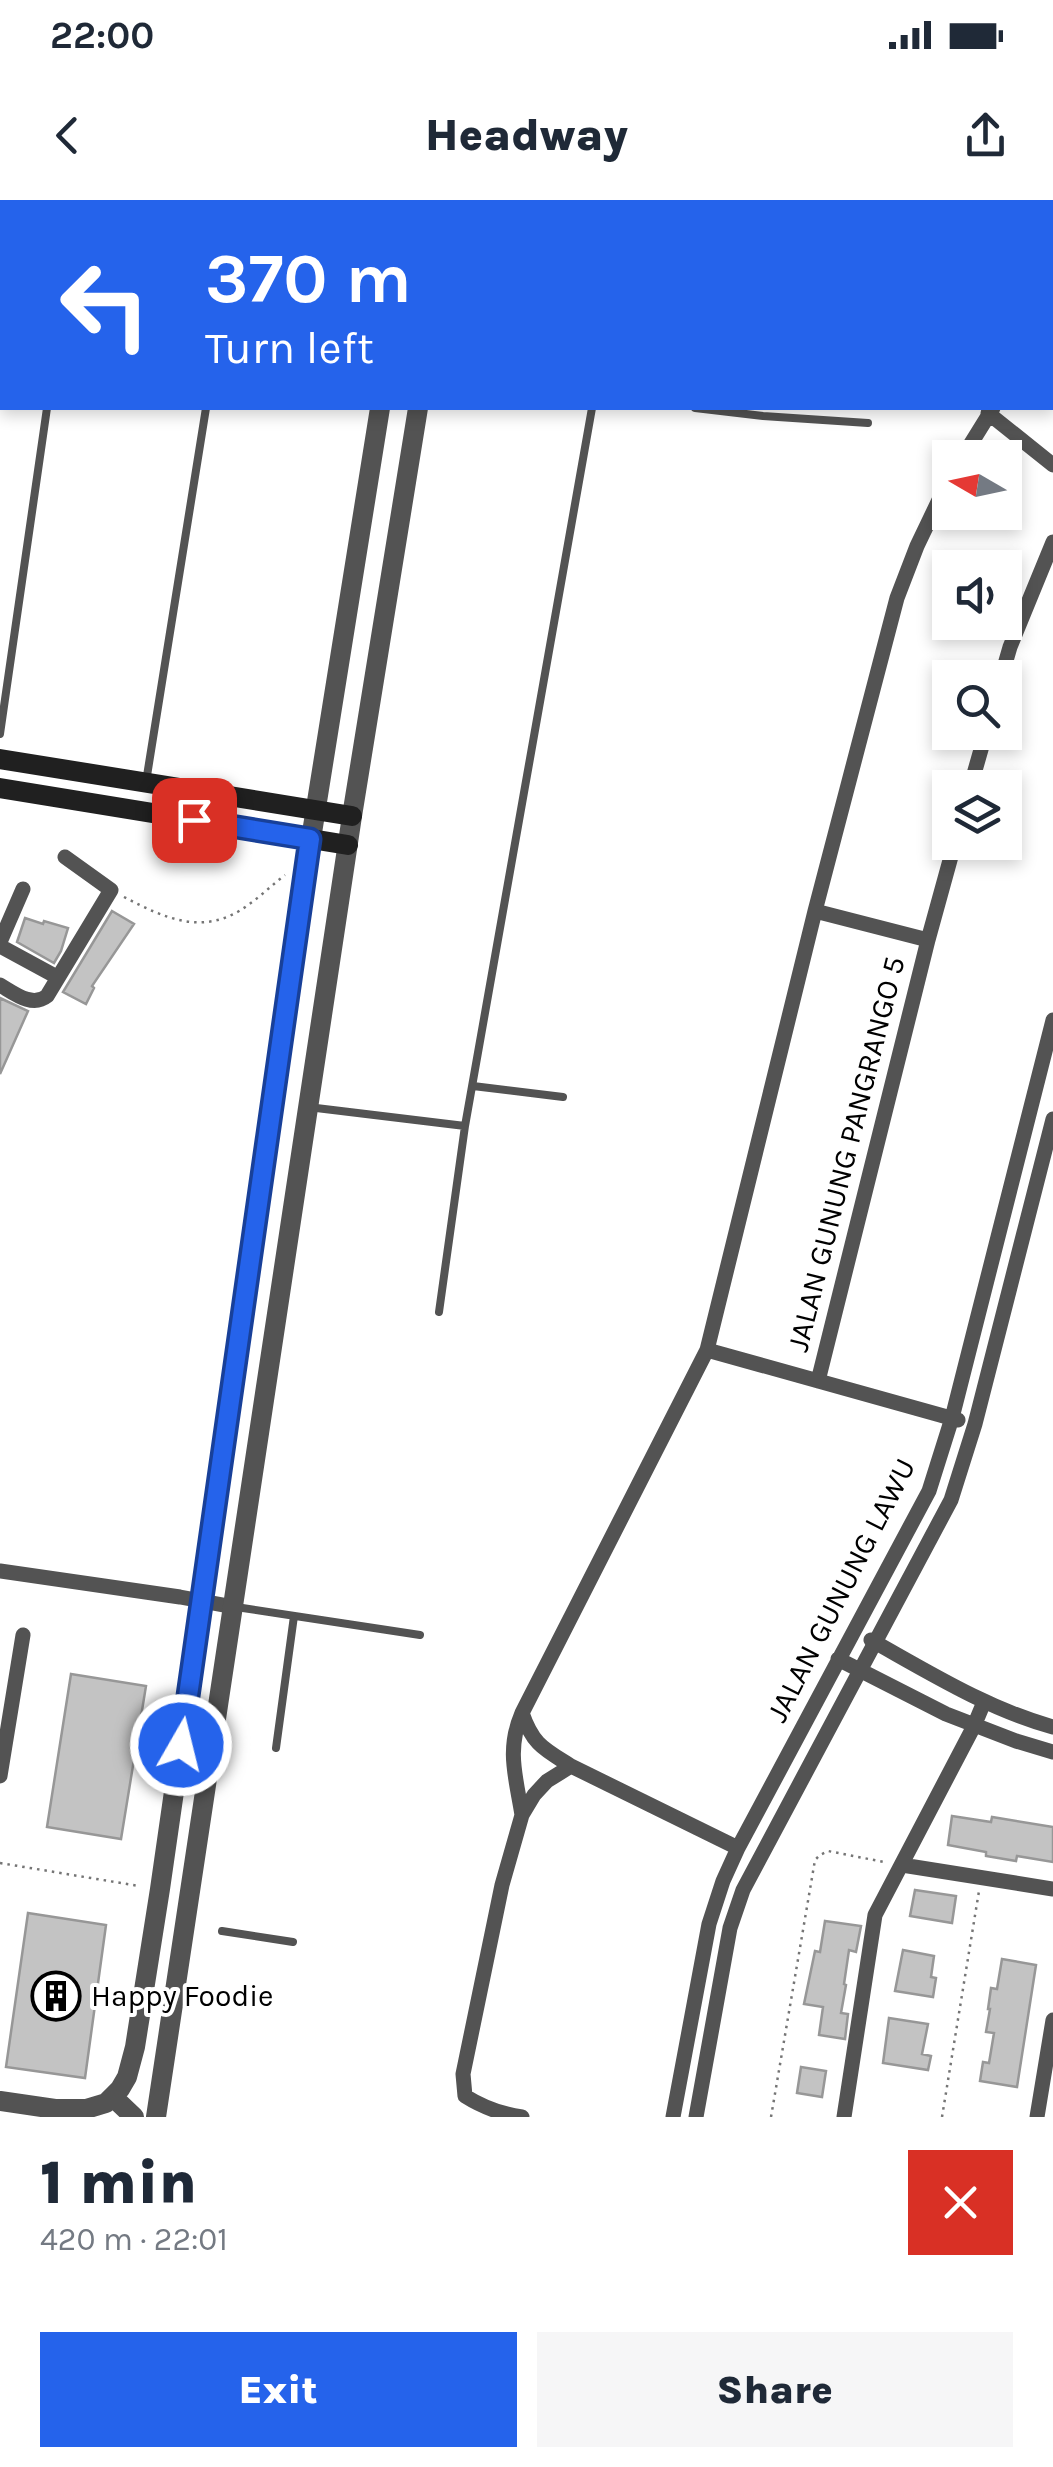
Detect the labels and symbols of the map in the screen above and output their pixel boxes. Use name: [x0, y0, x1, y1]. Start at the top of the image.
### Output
north arrow: [932, 440, 1022, 530]
pin: [152, 778, 237, 863]
street label: JALAN GUNUNG PANGRANGO 5: [779, 953, 913, 1355]
street label: JALAN GUNUNG LAWU: [759, 1452, 923, 1728]
position arrow: [129, 1693, 233, 1797]
building icon: Happy Foodie: [30, 1970, 82, 2022]
place label: Happy Foodie: [91, 1978, 274, 2014]

